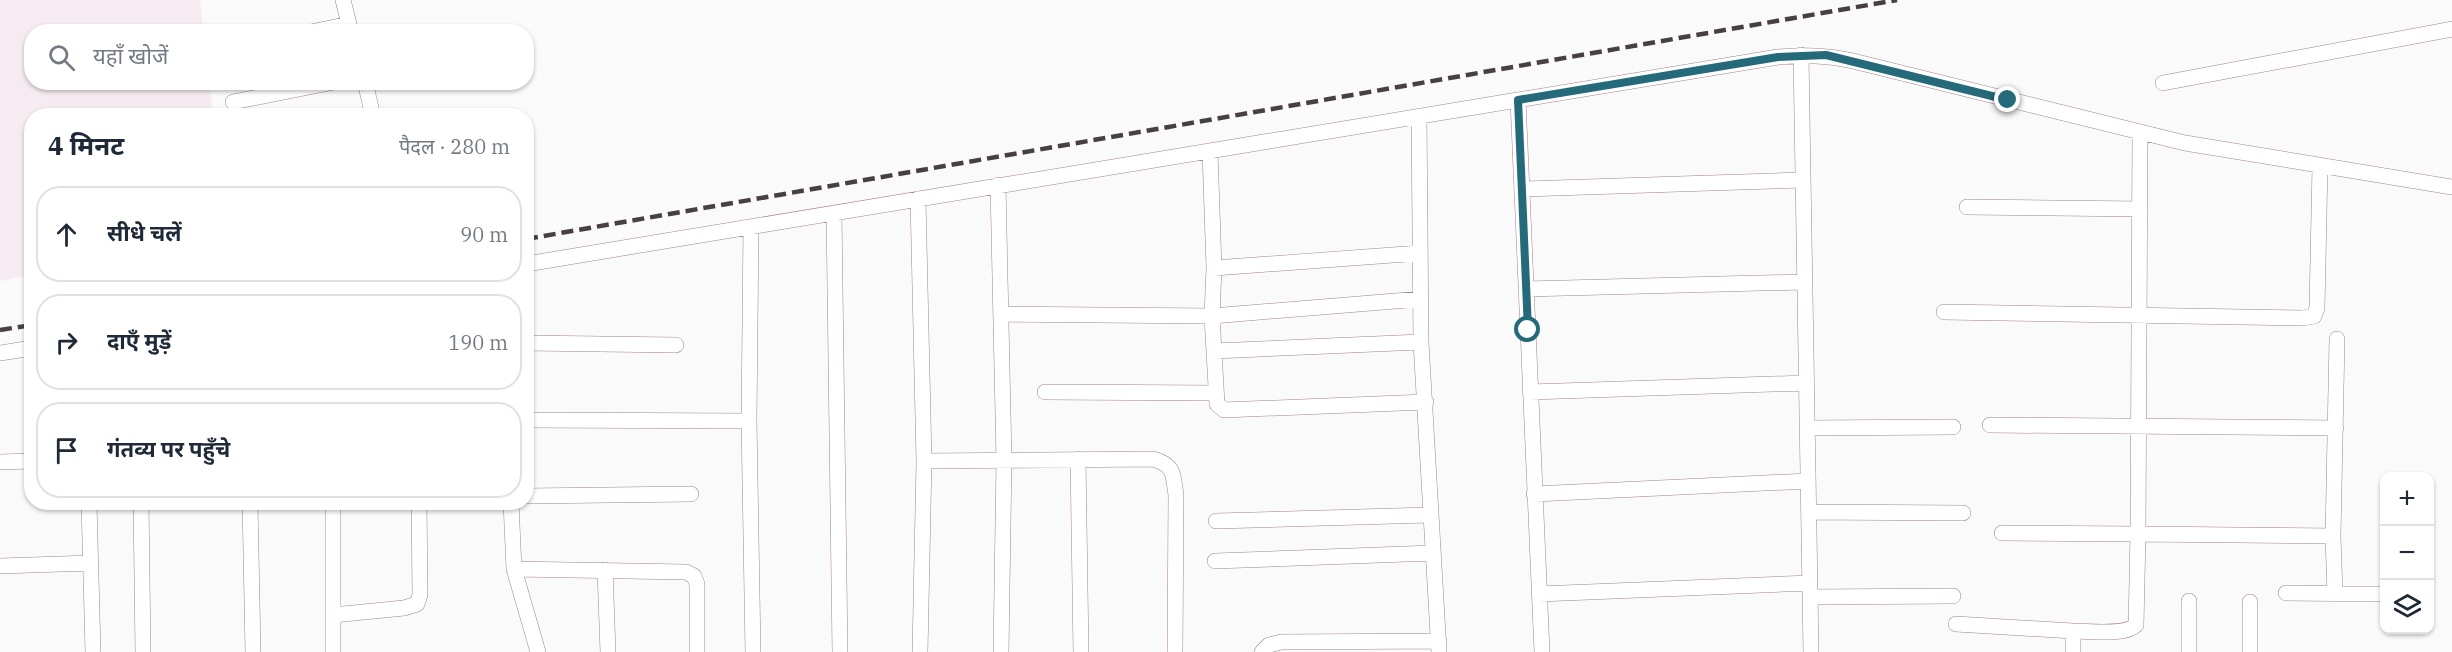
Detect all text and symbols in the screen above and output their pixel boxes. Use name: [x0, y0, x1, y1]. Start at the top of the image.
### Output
search box: [24, 24, 534, 90]
icon: search: [45, 41, 78, 74]
text: यहाँ खोजें: [93, 41, 168, 70]
route end: [1994, 86, 2020, 112]
text: 4 मिनट: [48, 128, 124, 162]
text: पैदल · 280 m: [399, 133, 510, 160]
icon: ahead: [50, 218, 83, 251]
text: सीधे चलें: [107, 218, 181, 247]
text: 90 m: [460, 221, 508, 248]
route start: [1514, 316, 1540, 342]
icon: right: [50, 326, 83, 359]
text: दाएँ मुड़ें: [107, 326, 171, 355]
text: 190 m: [448, 329, 508, 356]
icon: arrive: [50, 434, 83, 467]
text: गंतव्य पर पहुँचे: [107, 434, 230, 463]
map controls: [2380, 472, 2434, 634]
button: +: [2380, 472, 2434, 526]
button: −: [2380, 526, 2434, 580]
button: layers: [2380, 580, 2434, 634]

